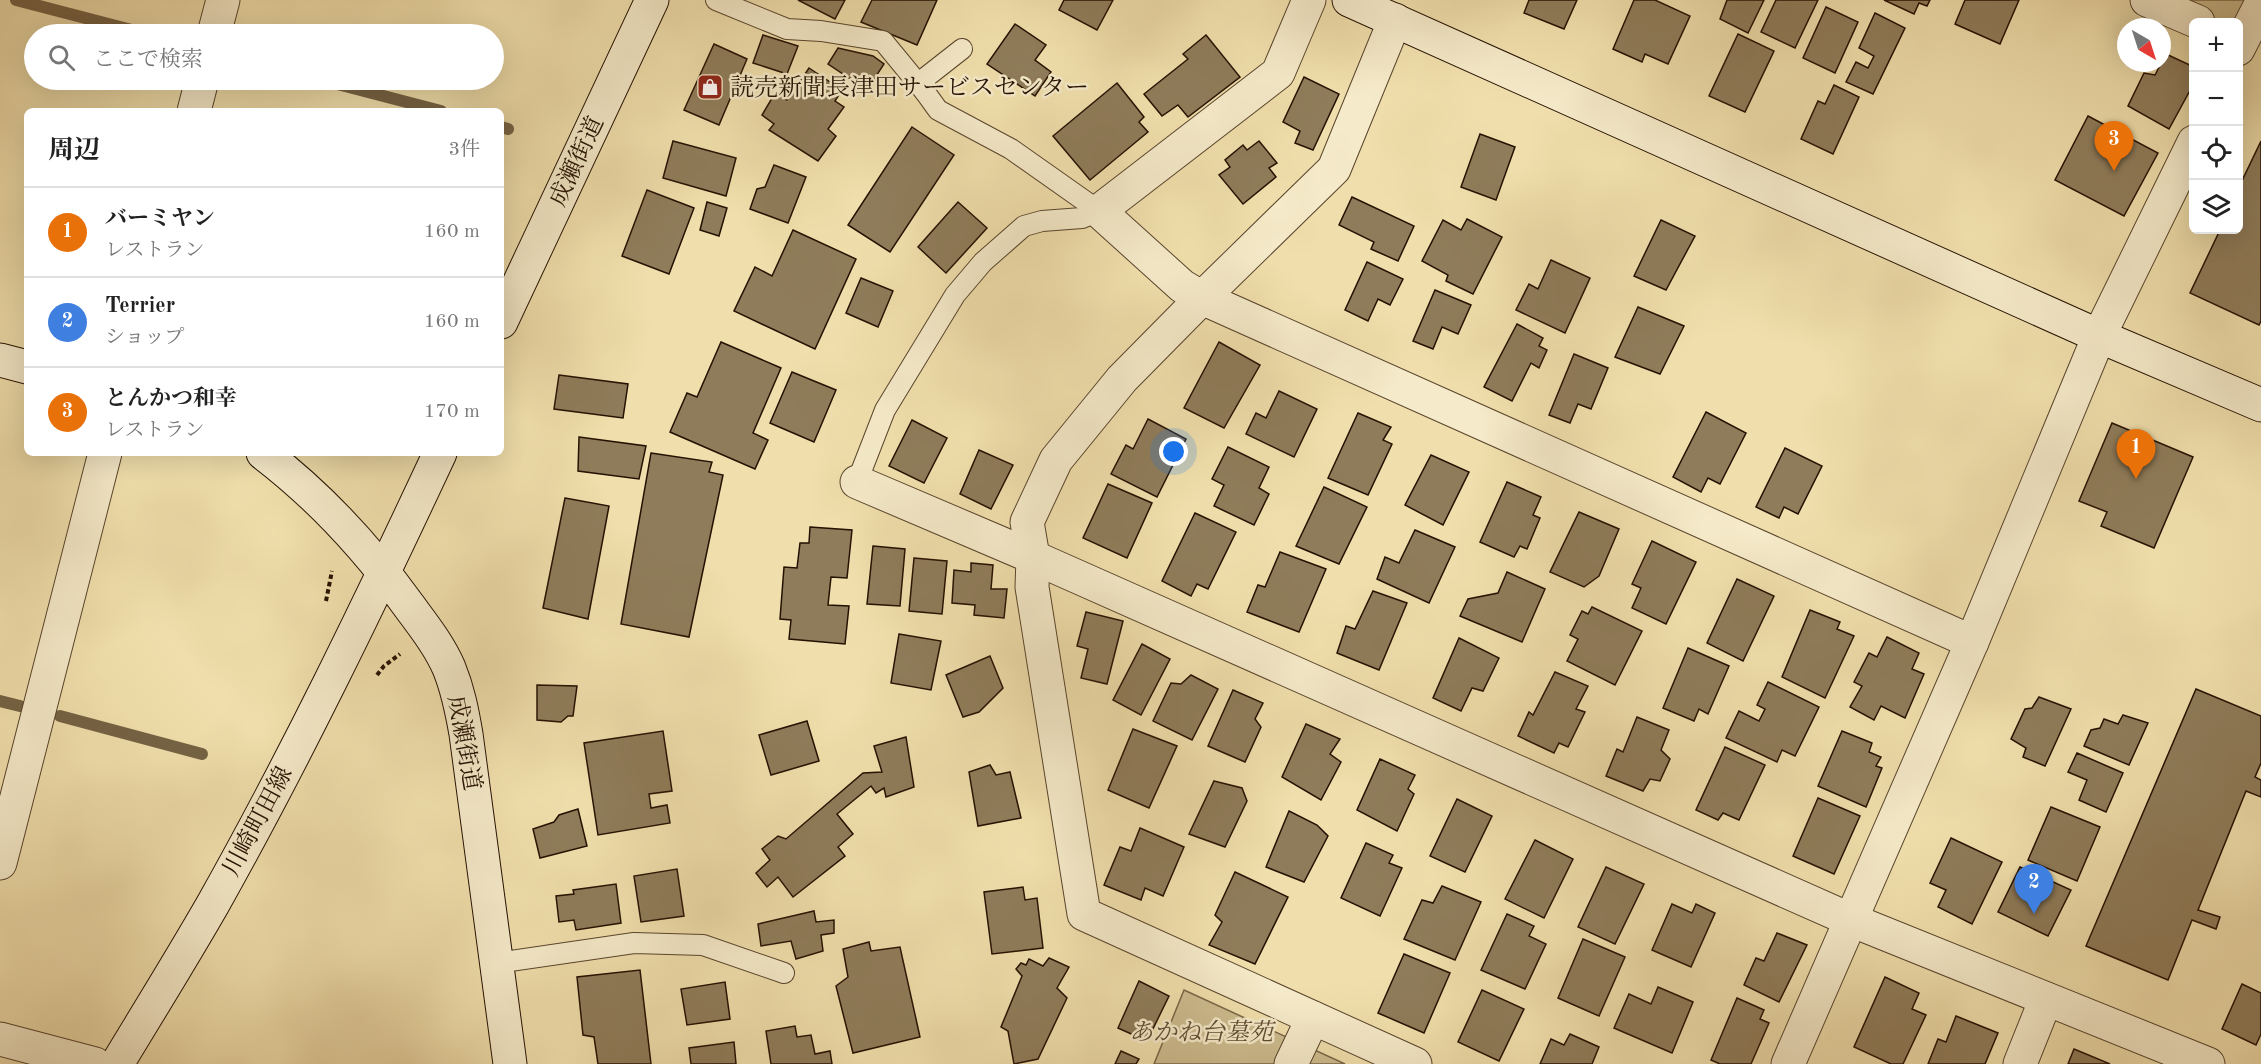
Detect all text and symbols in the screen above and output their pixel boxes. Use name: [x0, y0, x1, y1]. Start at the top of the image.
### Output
north arrow: [2117, 18, 2171, 72]
map controls: [2189, 18, 2243, 234]
button: +: [2189, 18, 2243, 72]
search box: [24, 24, 504, 90]
icon: search: [45, 41, 78, 74]
text: ここで検索: [93, 49, 203, 71]
shop icon: 読売新聞長津田サービスセンター: [695, 72, 725, 102]
button: −: [2189, 72, 2243, 126]
place label: 読売新聞長津田サービスセンター: [730, 74, 1089, 101]
street label: 成瀬街道: [544, 112, 609, 210]
pin: 3: [2094, 122, 2134, 171]
button: locate: [2189, 126, 2243, 180]
text: 周辺: [48, 138, 100, 164]
text: 3件: [448, 140, 480, 160]
button: layers: [2189, 180, 2243, 234]
text: バーミヤン: [105, 208, 215, 230]
text: 1: [62, 222, 73, 242]
text: 160 m: [424, 222, 480, 242]
text: レストラン: [105, 241, 204, 261]
text: Terrier: [105, 295, 175, 317]
text: 2: [62, 312, 73, 332]
text: 160 m: [424, 312, 480, 332]
text: ショップ: [105, 328, 185, 348]
text: とんかつ和幸: [105, 388, 237, 410]
text: 3: [62, 402, 73, 422]
text: 170 m: [424, 402, 480, 422]
text: レストラン: [105, 421, 204, 441]
pin: 1: [2116, 430, 2156, 479]
your location: [1159, 437, 1188, 466]
street label: 成瀬街道: [443, 693, 486, 793]
street label: 川崎町田線: [217, 762, 298, 881]
pin: 2: [2014, 864, 2054, 914]
park label: あかね台墓苑: [1129, 1019, 1277, 1046]

